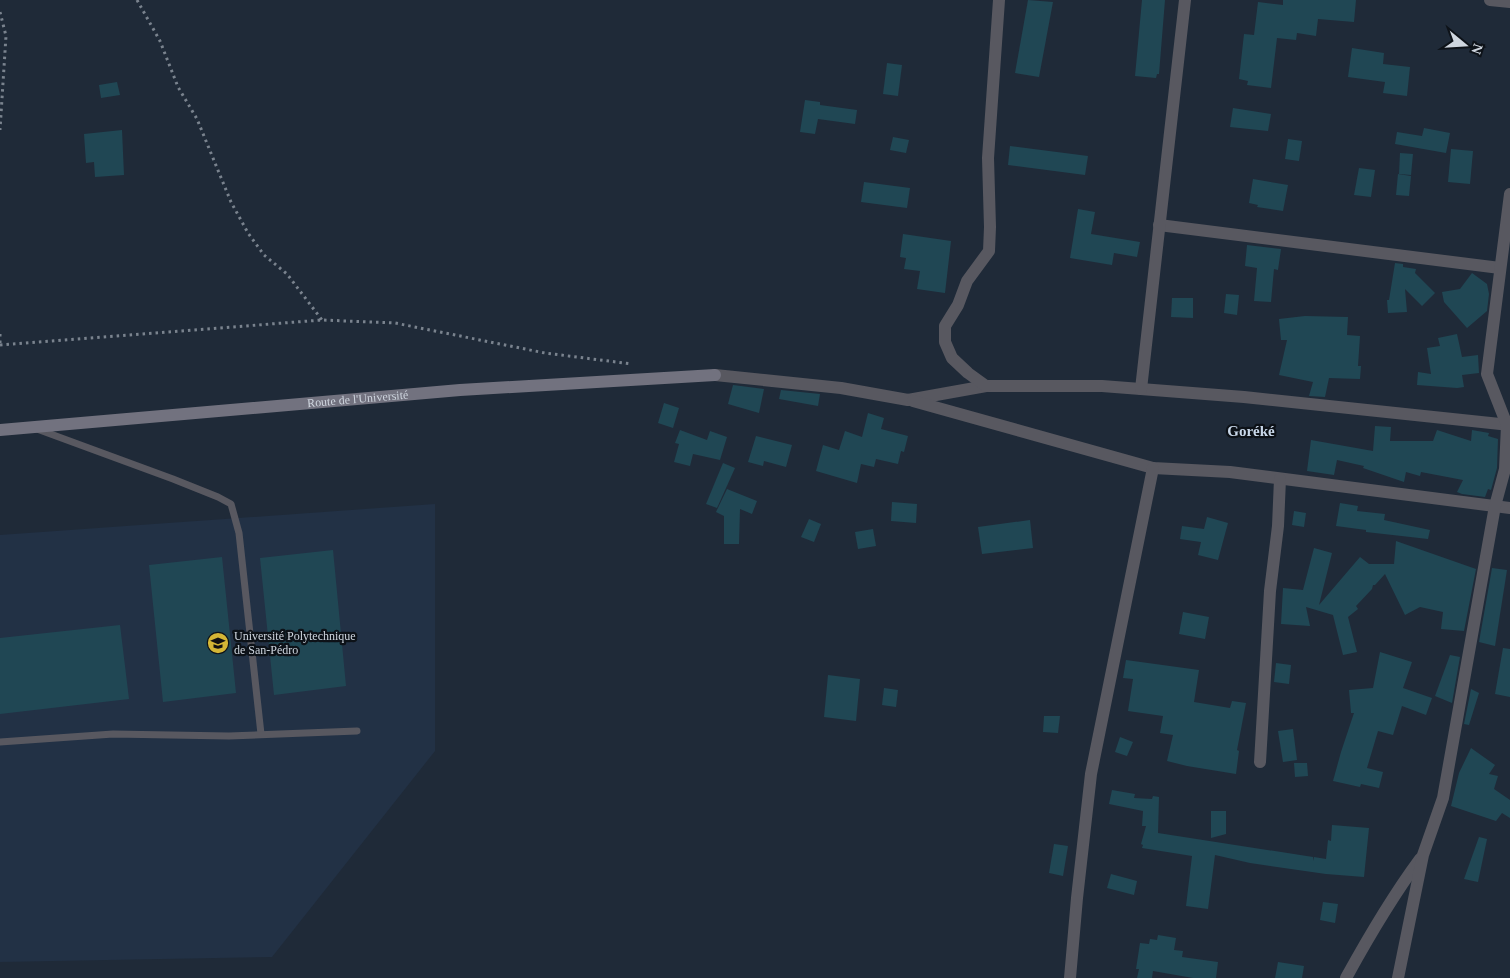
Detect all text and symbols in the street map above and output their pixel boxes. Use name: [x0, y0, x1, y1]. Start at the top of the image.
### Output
north arrow: [1440, 20, 1490, 70]
text: N: [1468, 42, 1486, 56]
street label: Route de l'Université: [306, 388, 409, 410]
district label: Goréké: [1227, 423, 1275, 439]
place label: Université Polytechnique de San-Pédro: [234, 629, 356, 657]
school or university icon: Université Polytechnique de San-Pédro: [206, 631, 230, 655]

